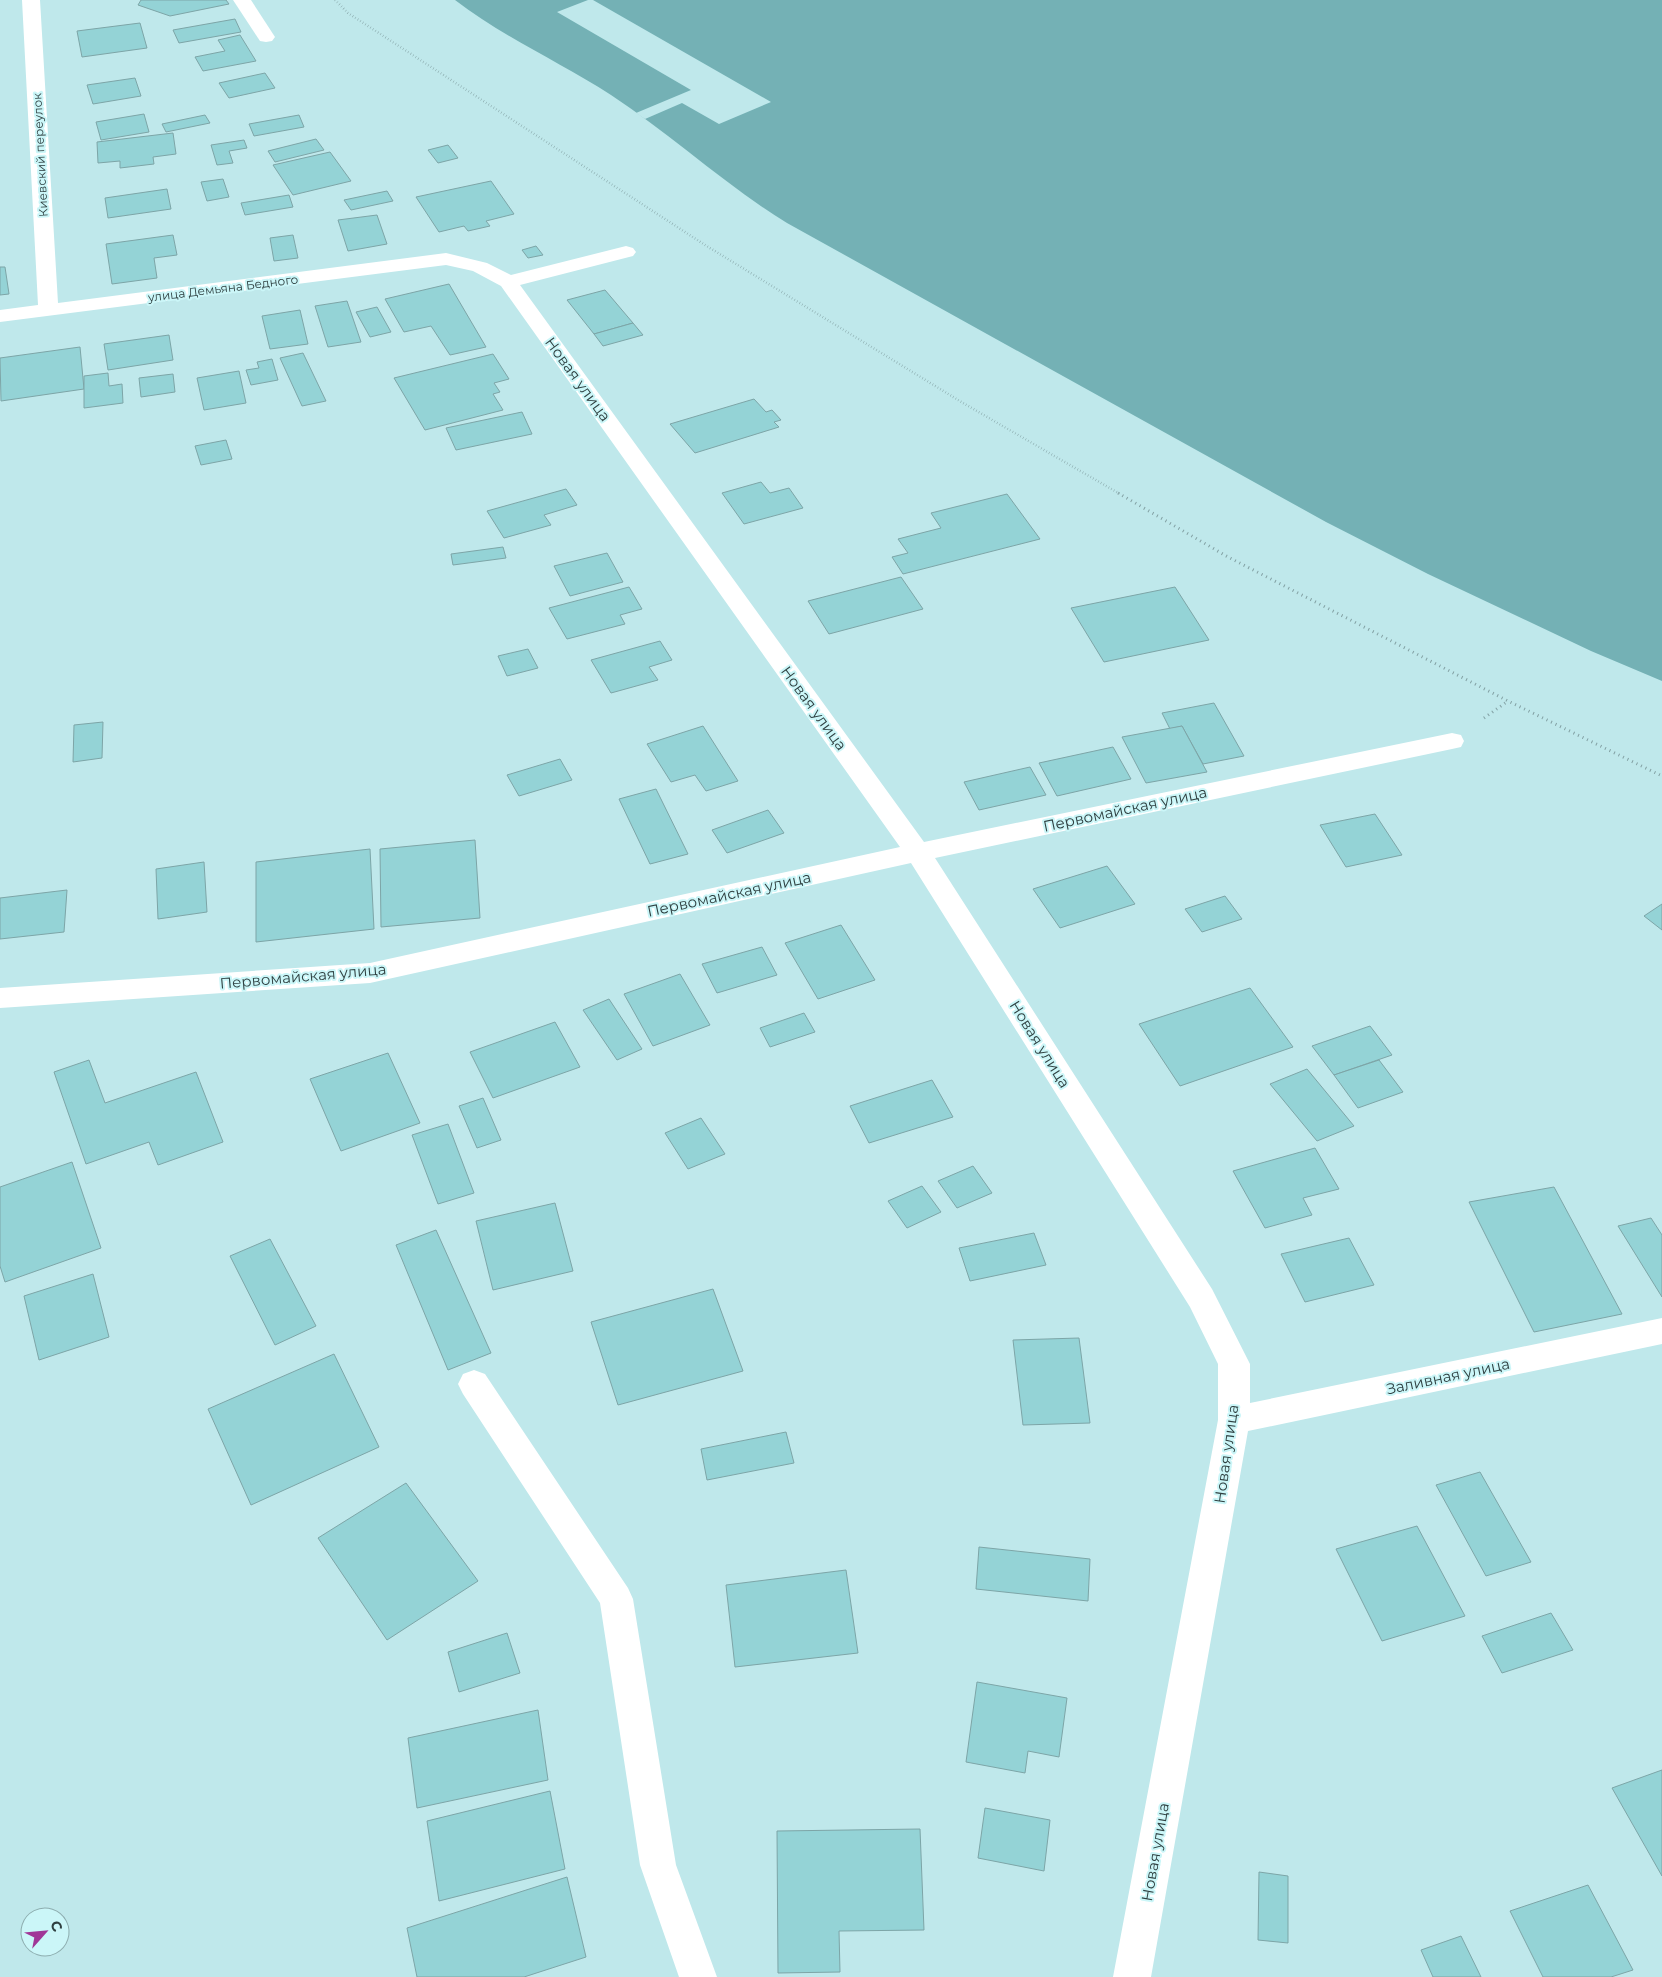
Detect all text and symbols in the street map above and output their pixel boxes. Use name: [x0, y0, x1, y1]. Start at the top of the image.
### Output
street label: Киевский переулок: [29, 93, 51, 217]
street label: улица Демьяна Бедного: [146, 271, 299, 305]
street label: Новая улица: [541, 333, 615, 425]
street label: Новая улица: [777, 662, 851, 754]
street label: Первомайская улица: [1041, 782, 1209, 836]
street label: Первомайская улица: [645, 867, 813, 921]
street label: Первомайская улица: [219, 959, 387, 993]
street label: Новая улица: [1006, 997, 1074, 1091]
street label: Заливная улица: [1385, 1354, 1511, 1398]
street label: Новая улица: [1210, 1403, 1242, 1505]
street label: Новая улица: [1137, 1801, 1173, 1903]
north arrow: [20, 1907, 70, 1957]
text: С: [46, 1917, 67, 1935]

